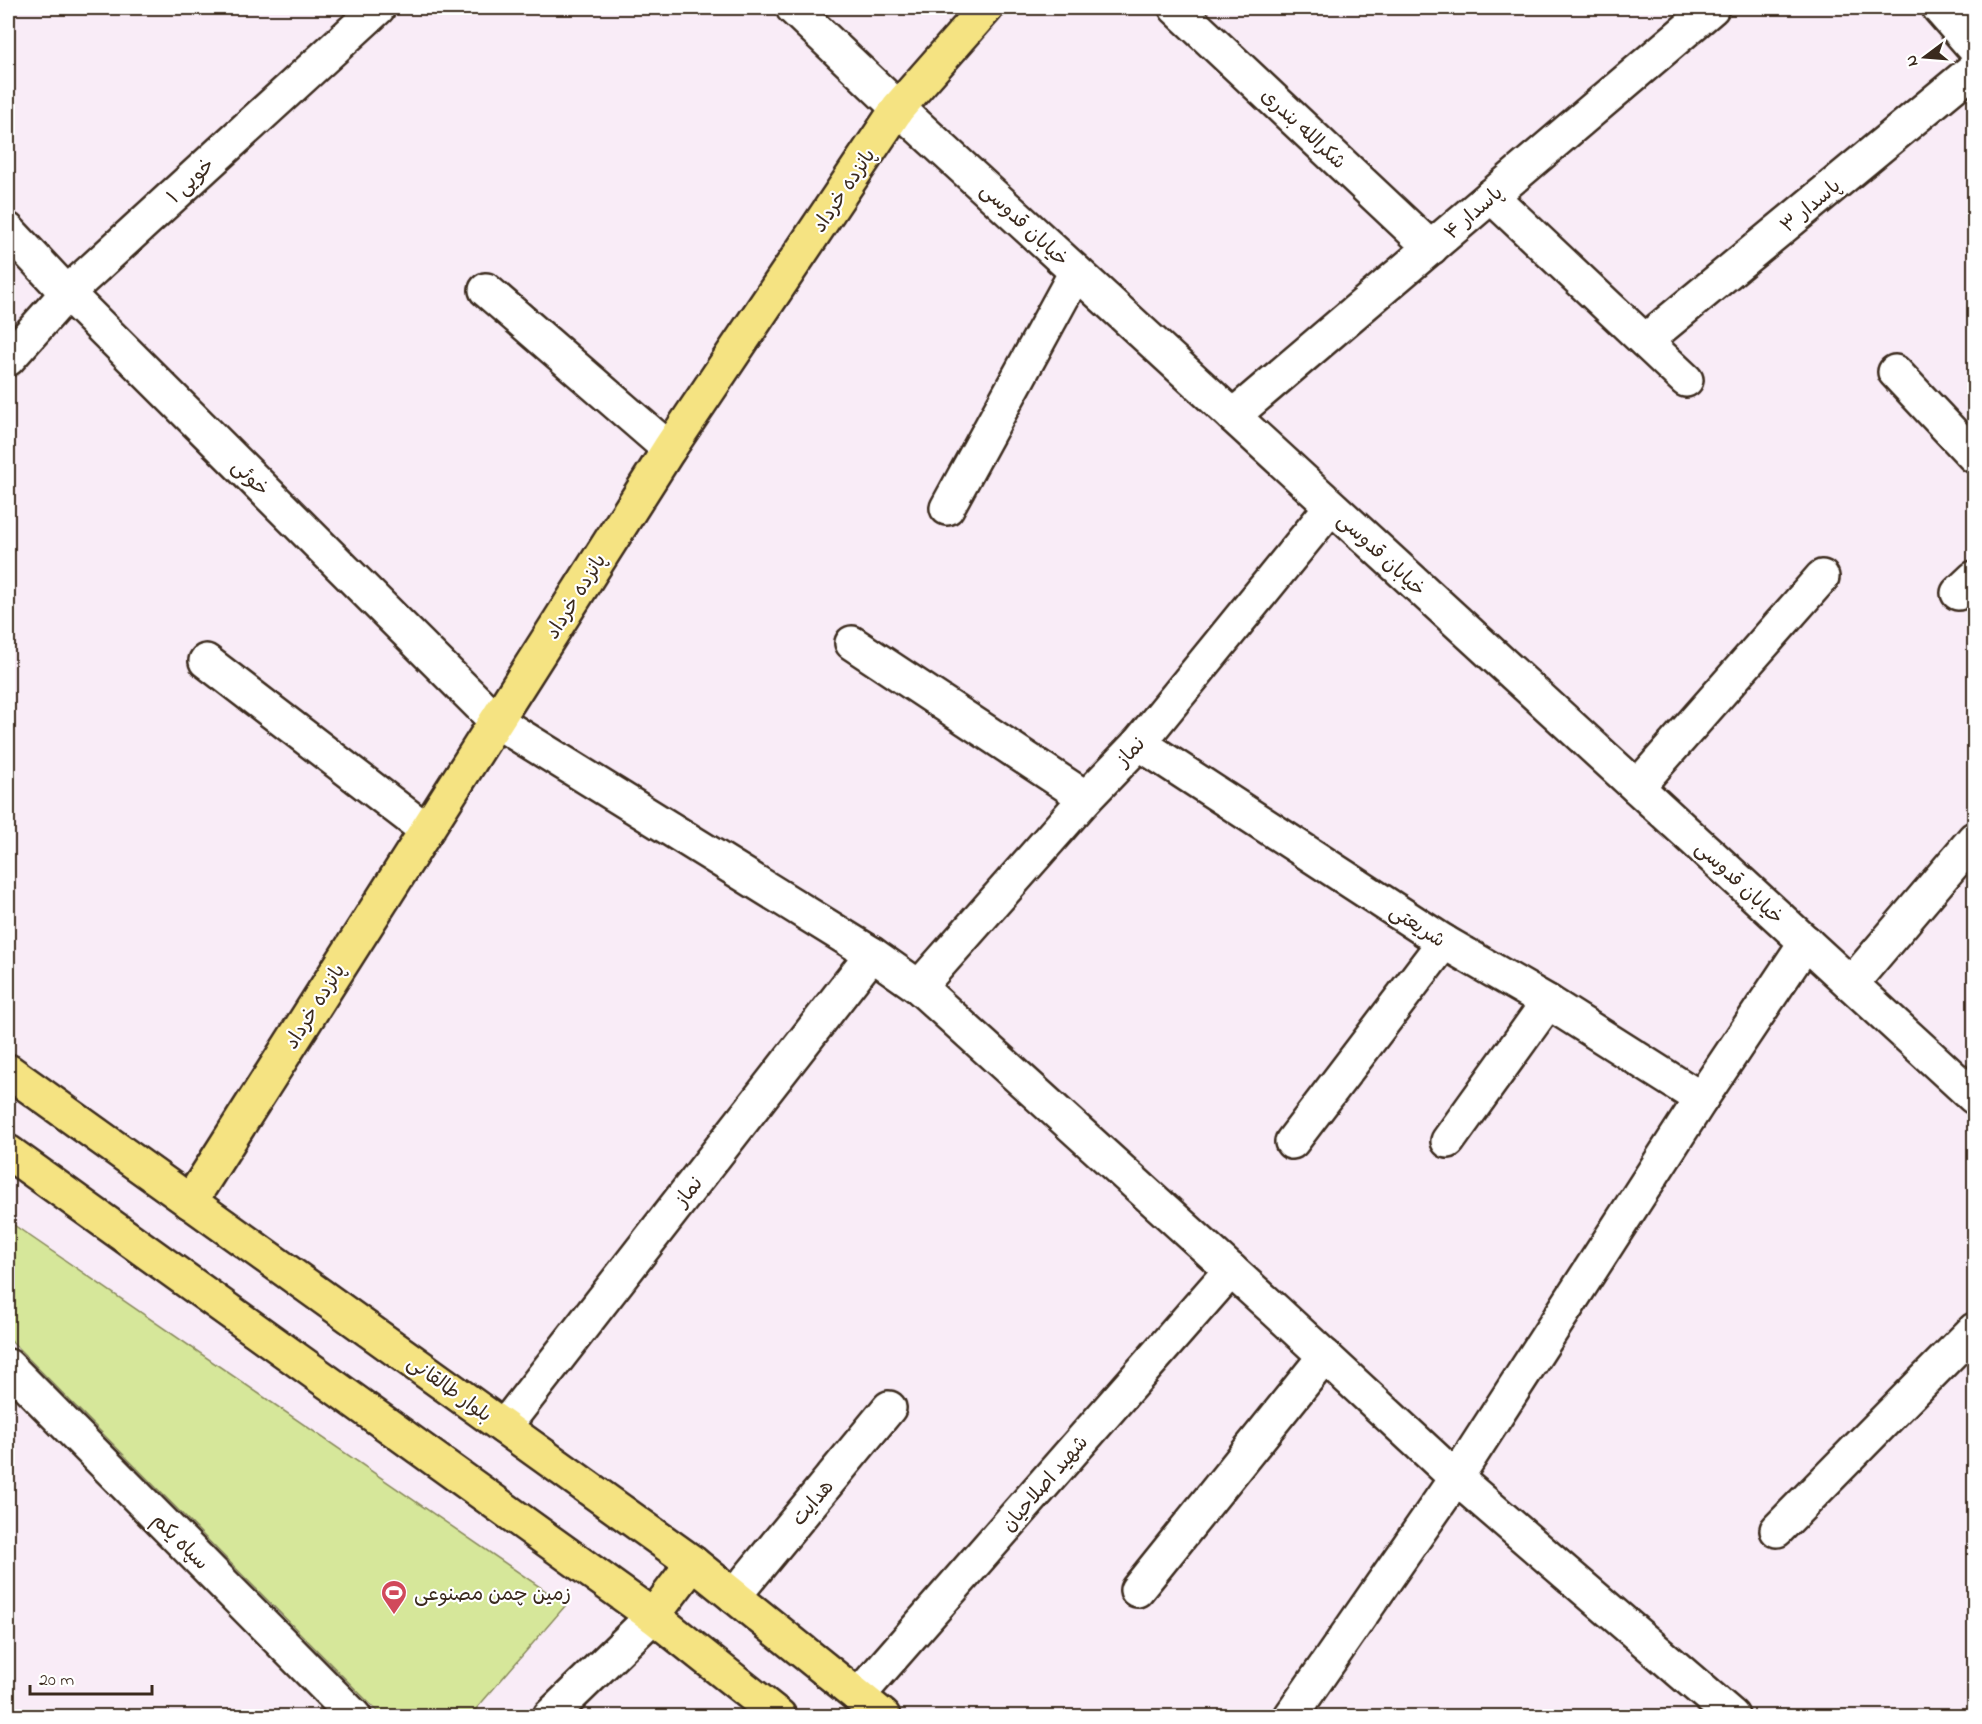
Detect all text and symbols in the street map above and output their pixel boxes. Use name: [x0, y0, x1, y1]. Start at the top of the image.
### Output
north arrow: [1895, 27, 1955, 87]
text: N: [1899, 52, 1926, 69]
street label: شکرالله بندری: [1253, 83, 1351, 177]
street label: پانزده خرداد: [806, 144, 884, 239]
street label: خویی ۱: [161, 152, 222, 212]
street label: پاسدار ۳: [1775, 173, 1848, 241]
street label: خیابان قدوسی: [973, 177, 1074, 274]
street label: پاسدار ۴: [1439, 180, 1511, 248]
street label: خوئی: [224, 453, 275, 504]
street label: خیابان قدوسی: [1330, 507, 1431, 604]
street label: پانزده خرداد: [539, 549, 615, 646]
street label: نماز: [1109, 731, 1153, 776]
street label: خیابان قدوسی: [1688, 835, 1789, 932]
street label: شریعتی: [1383, 898, 1450, 956]
street label: پانزده خرداد: [278, 959, 354, 1056]
street label: نماز: [668, 1171, 711, 1216]
street label: بلوار طالقانی: [400, 1349, 497, 1431]
street label: شهید اصلاحیان: [996, 1430, 1096, 1539]
street label: هدایت: [786, 1474, 842, 1533]
street label: سپاه یکم: [144, 1508, 214, 1578]
sports icon: زمین چمن مصنوعی: [379, 1578, 409, 1616]
place label: زمین چمن مصنوعی: [414, 1581, 571, 1610]
scale bar: [30, 1658, 152, 1696]
text: 20 m: [39, 1668, 74, 1694]

